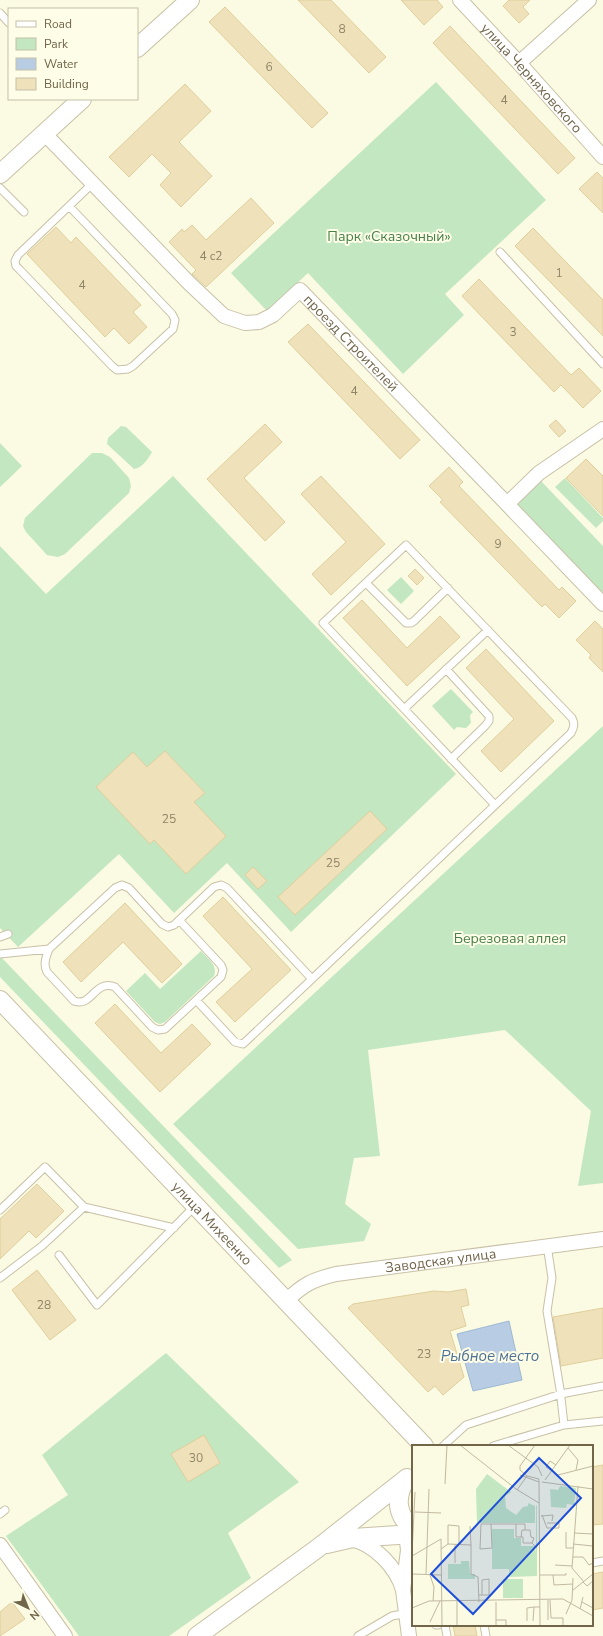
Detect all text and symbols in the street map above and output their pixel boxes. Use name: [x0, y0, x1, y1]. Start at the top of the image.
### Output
legend: [8, 8, 138, 100]
text: Road: [44, 16, 72, 32]
street label: улица Черняховского: [476, 19, 586, 138]
house number: 8: [338, 21, 346, 37]
text: Park: [44, 36, 69, 52]
text: Water: [44, 56, 78, 72]
house number: 6: [265, 59, 273, 75]
text: Building: [44, 76, 89, 92]
house number: 4: [500, 92, 508, 108]
park label: Парк «Сказочный»: [327, 227, 451, 246]
house number: 4 с2: [199, 248, 223, 264]
house number: 1: [555, 265, 563, 281]
house number: 4: [78, 277, 86, 293]
street label: проезд Строителей: [299, 290, 402, 396]
house number: 3: [509, 324, 517, 340]
house number: 4: [350, 383, 358, 399]
house number: 9: [494, 536, 502, 552]
house number: 25: [162, 811, 176, 827]
house number: 25: [326, 855, 340, 871]
park label: Березовая аллея: [454, 929, 566, 948]
street label: улица Михеенко: [167, 1178, 256, 1270]
street label: Заводская улица: [384, 1244, 497, 1278]
house number: 28: [37, 1297, 51, 1313]
house number: 23: [417, 1346, 431, 1362]
water label: Рыбное место: [441, 1346, 539, 1366]
inset map: [412, 1445, 593, 1626]
house number: 30: [189, 1450, 203, 1466]
north arrow: [8, 1588, 48, 1628]
text: N: [26, 1607, 43, 1623]

